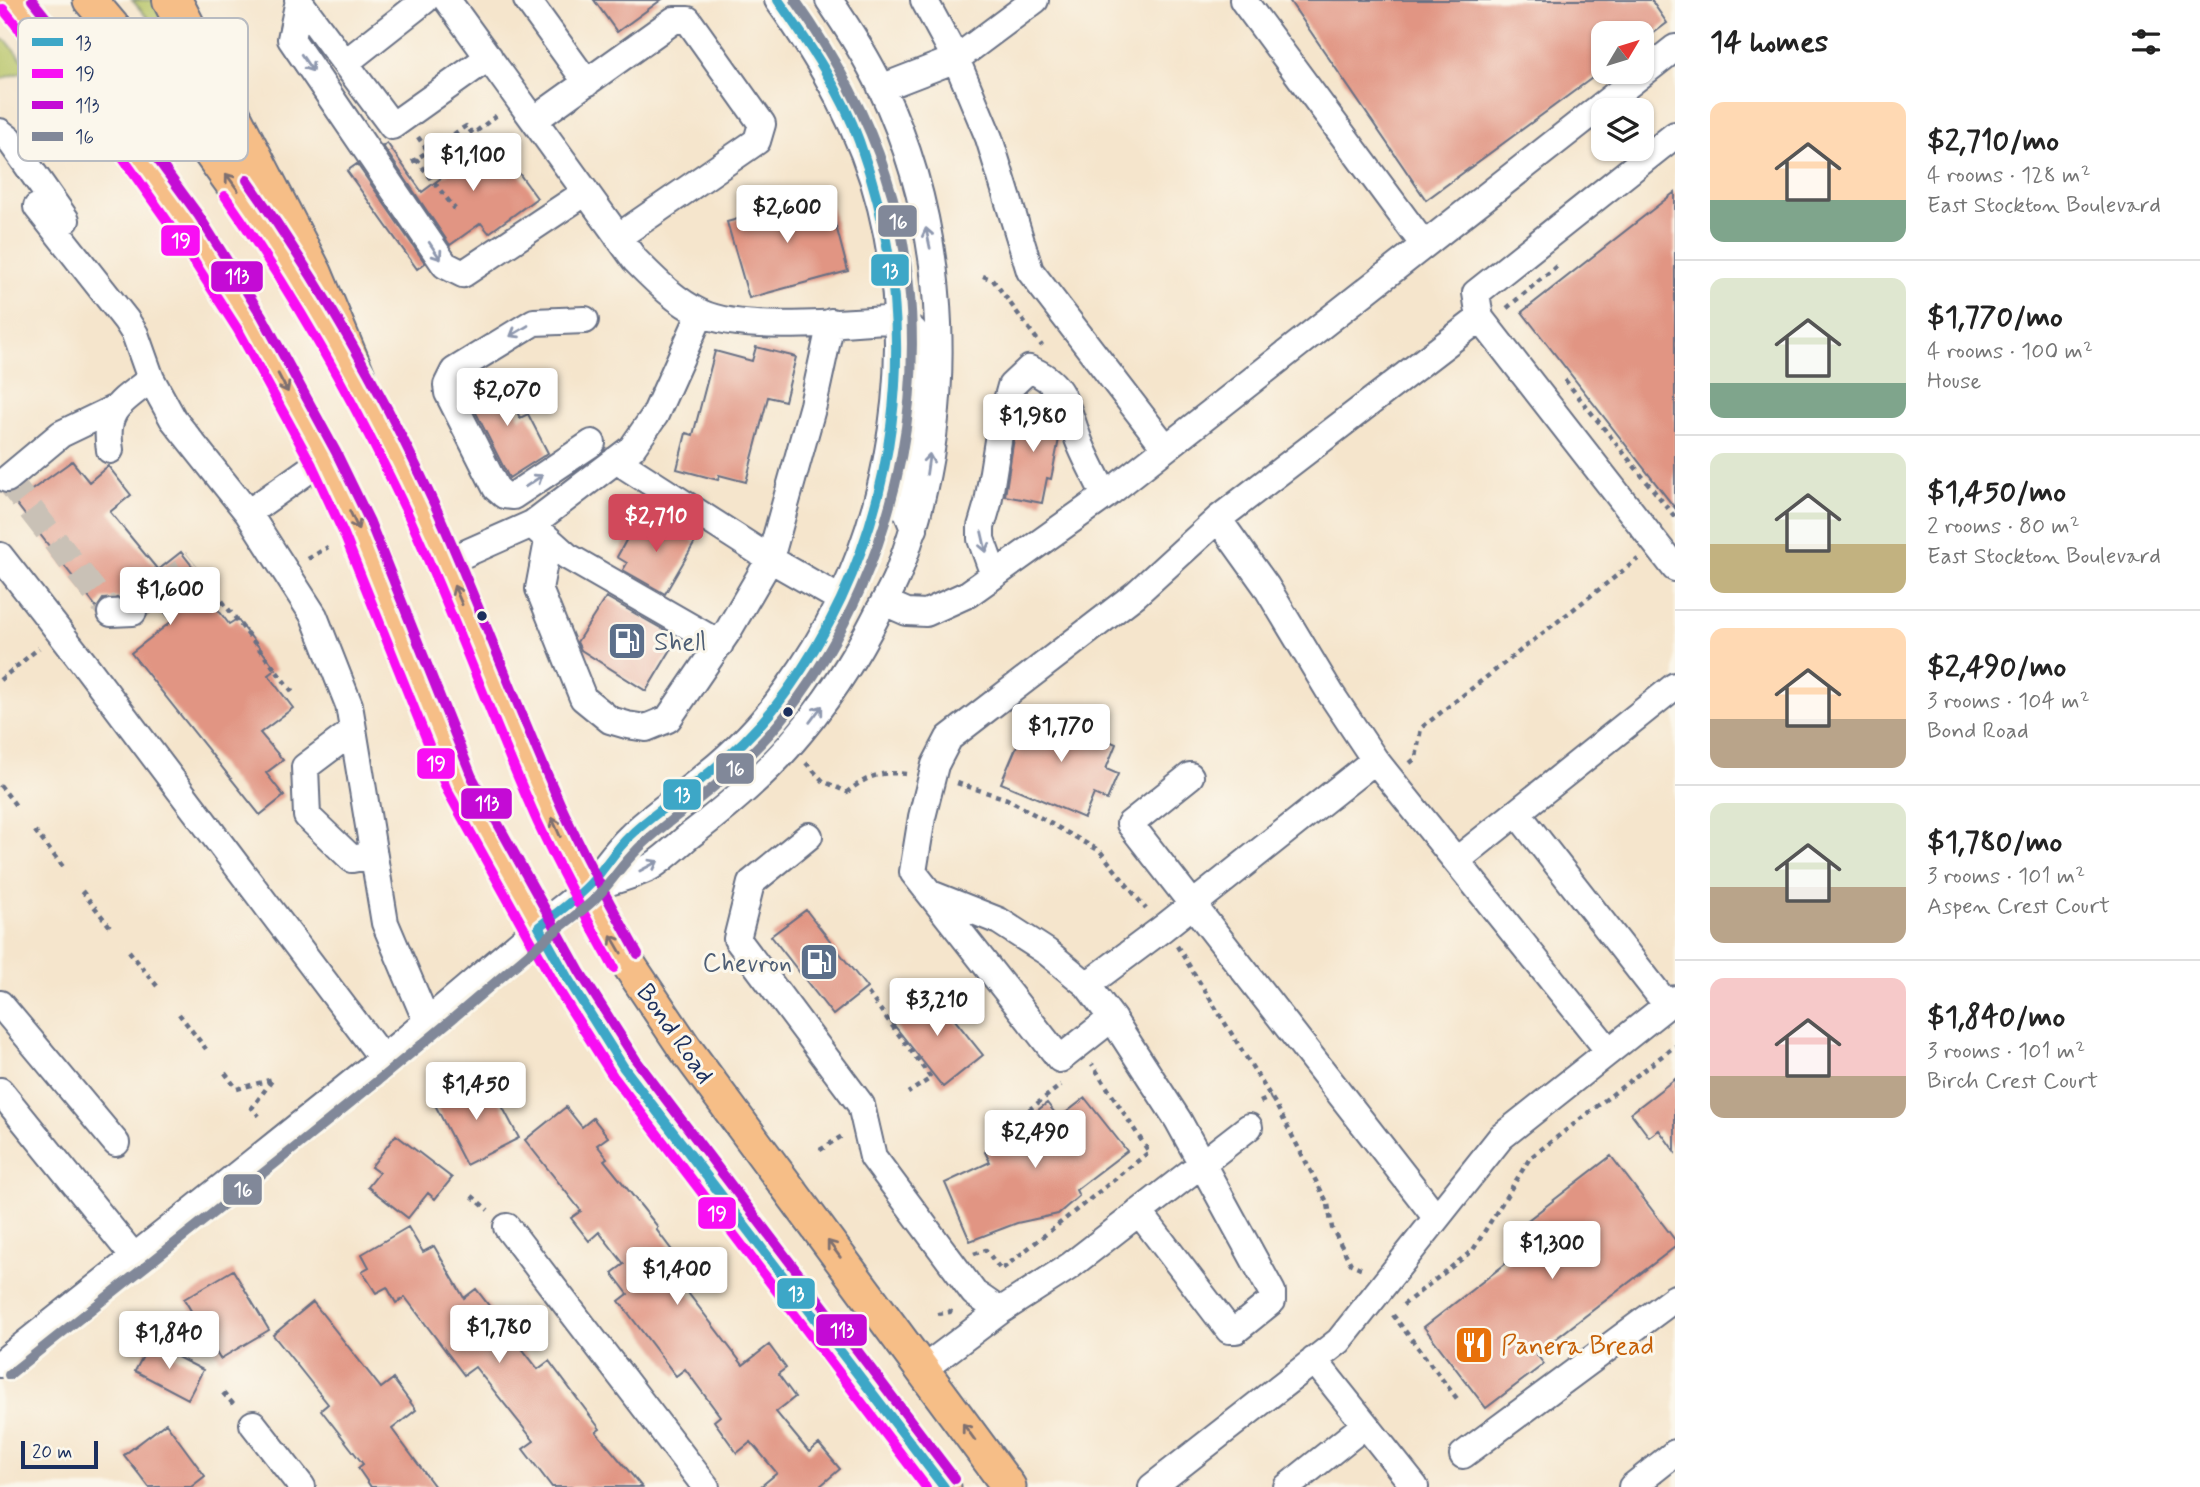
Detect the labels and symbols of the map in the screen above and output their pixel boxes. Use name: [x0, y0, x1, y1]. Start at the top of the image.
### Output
legend: [18, 18, 248, 161]
north arrow: [1591, 21, 1654, 84]
text: 13: [75, 31, 92, 56]
one-way arrow: [300, 53, 314, 72]
text: 19: [75, 62, 95, 87]
text: 113: [75, 94, 100, 119]
text: 16: [75, 125, 94, 150]
pin: $1,100: [416, 134, 530, 193]
one-way arrow: [224, 173, 239, 192]
pin: $2,600: [730, 186, 844, 245]
line badge: 16: [877, 204, 918, 238]
text: 16: [888, 210, 908, 235]
line badge: 19: [160, 224, 201, 257]
one-way arrow: [921, 227, 935, 250]
text: 19: [171, 229, 191, 254]
one-way arrow: [428, 241, 442, 261]
line badge: 13: [870, 253, 910, 287]
text: 13: [882, 259, 898, 284]
line badge: 113: [210, 260, 264, 293]
text: 113: [225, 265, 249, 290]
one-way arrow: [510, 325, 530, 339]
pin: $2,070: [450, 368, 564, 428]
one-way arrow: [277, 372, 290, 393]
pin: $1,980: [976, 394, 1090, 454]
one-way arrow: [921, 453, 934, 476]
one-way arrow: [524, 474, 543, 489]
pin: $2,710: [599, 494, 713, 554]
one-way arrow: [347, 509, 361, 530]
one-way arrow: [977, 530, 991, 553]
pin: $1,600: [113, 568, 227, 627]
one-way arrow: [451, 585, 464, 607]
unlabelled marker: [475, 609, 489, 623]
fuel station icon: Shell: [606, 620, 648, 662]
place label: Shell: [654, 626, 706, 660]
pin: $1,770: [1004, 704, 1118, 764]
unlabelled marker: [781, 705, 795, 719]
one-way arrow: [809, 705, 824, 723]
line badge: 19: [416, 747, 456, 780]
text: 19: [426, 752, 446, 777]
line badge: 16: [715, 752, 755, 785]
text: 16: [725, 757, 745, 782]
line badge: 13: [662, 778, 702, 811]
text: 13: [674, 783, 690, 808]
line badge: 113: [460, 787, 513, 820]
text: 113: [475, 792, 499, 817]
one-way arrow: [549, 817, 562, 838]
one-way arrow: [638, 858, 658, 872]
one-way arrow: [609, 934, 622, 955]
fuel station icon: Chevron: [798, 941, 840, 983]
place label: Chevron: [702, 947, 792, 981]
street label: Bond Road: [628, 977, 721, 1091]
pin: $3,210: [880, 978, 994, 1038]
pin: $1,450: [419, 1062, 533, 1122]
pin: $2,490: [978, 1110, 1092, 1170]
line badge: 16: [222, 1173, 263, 1206]
text: 16: [233, 1178, 253, 1203]
line badge: 19: [697, 1196, 737, 1230]
text: 19: [707, 1202, 727, 1227]
pin: $1,300: [1495, 1222, 1609, 1281]
one-way arrow: [826, 1240, 841, 1258]
pin: $1,400: [620, 1248, 734, 1307]
line badge: 13: [776, 1277, 816, 1310]
text: 13: [788, 1282, 804, 1307]
pin: $1,780: [442, 1306, 556, 1365]
pin: $1,840: [112, 1312, 226, 1371]
line badge: 113: [815, 1313, 868, 1347]
text: 113: [830, 1319, 854, 1344]
restaurant icon: Panera Bread: [1453, 1324, 1495, 1366]
place label: Panera Bread: [1501, 1330, 1654, 1364]
one-way arrow: [961, 1423, 976, 1442]
scale bar: [21, 1438, 98, 1470]

